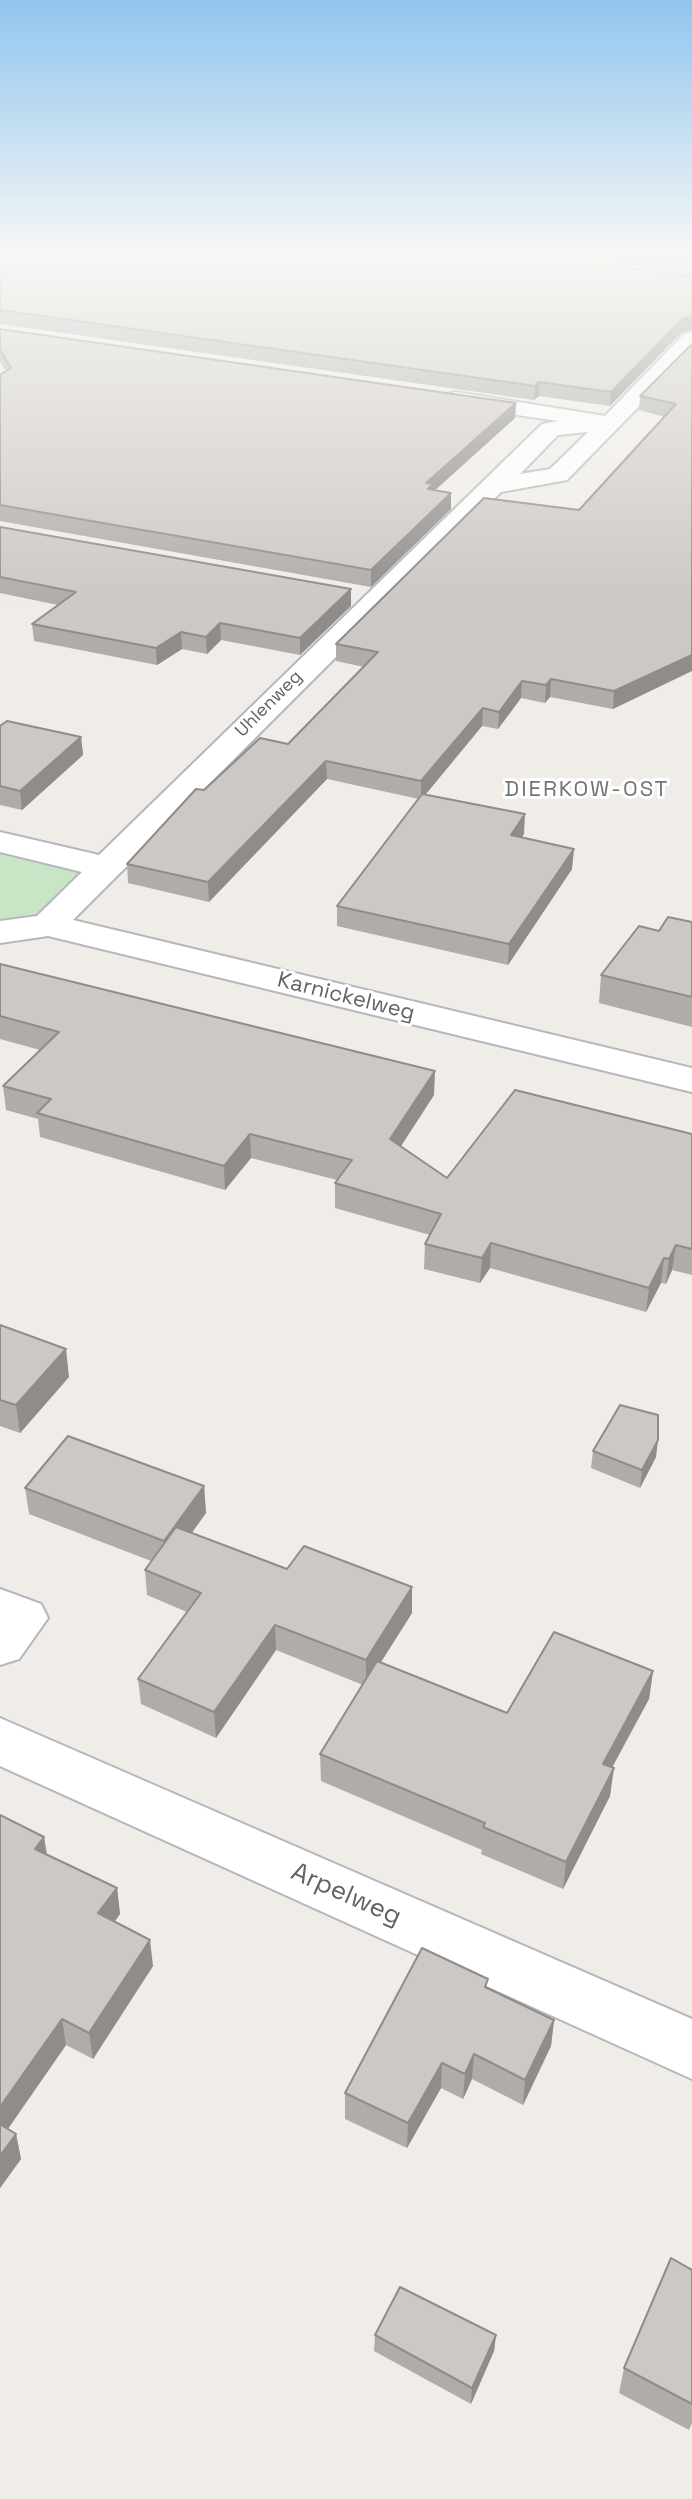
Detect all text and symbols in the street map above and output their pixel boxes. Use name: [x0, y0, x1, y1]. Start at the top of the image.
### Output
street label: Uhlenweg: [231, 666, 307, 742]
district label: DIERKOW-OST: [505, 777, 669, 803]
street label: Karnickelweg: [275, 967, 417, 1027]
street label: Arpelweg: [286, 1857, 406, 1933]

